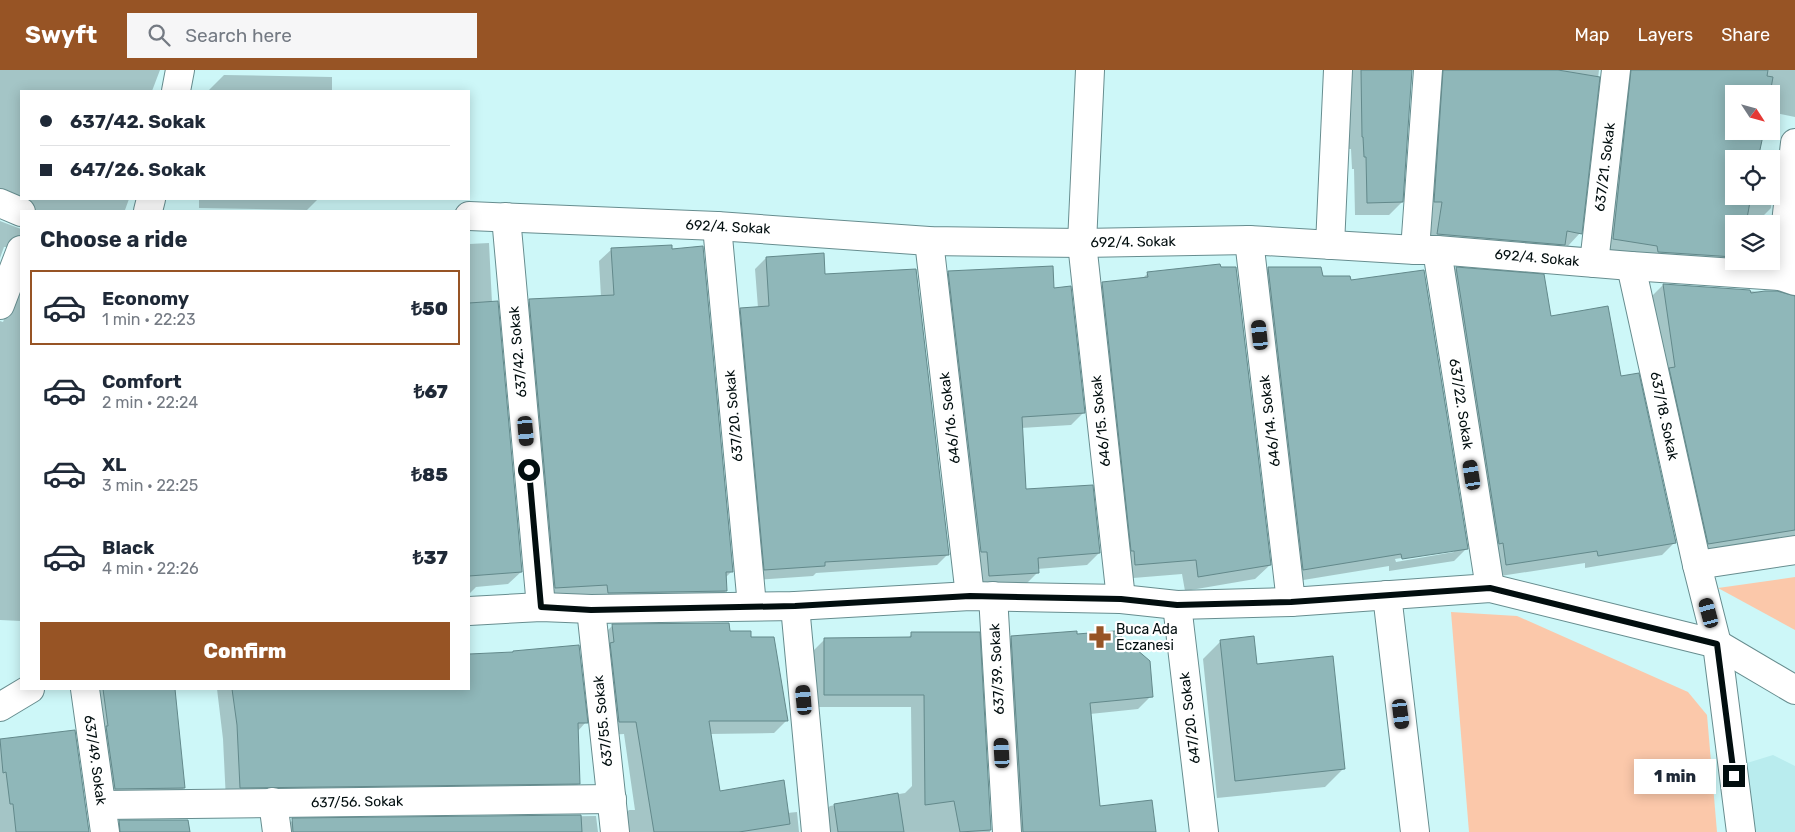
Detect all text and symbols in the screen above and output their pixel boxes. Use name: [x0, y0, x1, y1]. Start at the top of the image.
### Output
search box: [127, 13, 477, 58]
text: Swyft: [25, 21, 97, 49]
icon: search: [145, 21, 173, 49]
text: Search here: [185, 24, 292, 47]
text: Map: [1575, 24, 1610, 46]
text: Layers: [1638, 24, 1693, 46]
text: Share: [1721, 24, 1770, 46]
north arrow: [1725, 85, 1780, 140]
map controls: [1725, 85, 1780, 270]
text: 637/42. Sokak: [70, 110, 206, 133]
street label: 637/21. Sokak: [1591, 121, 1619, 213]
button: locate: [1725, 150, 1780, 205]
text: 647/26. Sokak: [70, 158, 206, 181]
button: layers: [1725, 215, 1780, 270]
street label: 692/4. Sokak: [685, 216, 772, 238]
text: Choose a ride: [40, 226, 187, 253]
street label: 692/4. Sokak: [1090, 233, 1176, 251]
street label: 692/4. Sokak: [1494, 246, 1581, 270]
icon: car: [42, 285, 87, 330]
text: Economy: [102, 287, 189, 310]
text: ₺50: [411, 297, 448, 320]
street label: 637/42. Sokak: [505, 305, 530, 398]
text: 1 min · 22:23: [102, 310, 196, 329]
car: [1250, 319, 1269, 351]
street label: 637/22. Sokak: [1445, 357, 1477, 451]
icon: car: [42, 368, 87, 413]
street label: 637/20. Sokak: [721, 369, 746, 463]
text: Comfort: [102, 370, 182, 393]
street label: 646/16. Sokak: [936, 370, 964, 465]
street label: 637/18. Sokak: [1646, 370, 1682, 463]
street label: 646/14. Sokak: [1256, 373, 1284, 468]
street label: 646/15. Sokak: [1088, 374, 1114, 468]
text: ₺67: [414, 380, 448, 403]
text: 2 min · 22:24: [102, 393, 198, 412]
car: [517, 415, 534, 447]
icon: car: [42, 451, 87, 496]
text: XL: [102, 453, 126, 476]
route start: [518, 459, 540, 481]
car: [1462, 459, 1481, 491]
text: ₺85: [411, 463, 448, 486]
text: 3 min · 22:25: [102, 476, 198, 495]
icon: car: [42, 534, 87, 579]
text: Black: [102, 536, 154, 559]
text: ₺37: [413, 546, 448, 569]
text: 4 min · 22:26: [102, 559, 199, 578]
car: [1697, 597, 1720, 629]
place label: Buca Ada Eczanesi: [1116, 621, 1178, 654]
button: Confirm: [40, 622, 450, 680]
street label: 637/39. Sokak: [986, 622, 1008, 715]
pharmacy icon: Buca Ada Eczanesi: [1087, 624, 1113, 650]
street label: 647/20. Sokak: [1176, 670, 1204, 765]
street label: 637/55. Sokak: [590, 674, 616, 768]
car: [795, 684, 812, 716]
car: [1391, 698, 1410, 730]
street label: 637/49. Sokak: [80, 714, 110, 807]
car: [993, 738, 1010, 768]
callout: 1 min: [1634, 758, 1716, 794]
route end: [1723, 765, 1745, 787]
text: 1 min: [1654, 767, 1696, 786]
street label: 637/56. Sokak: [311, 793, 404, 811]

